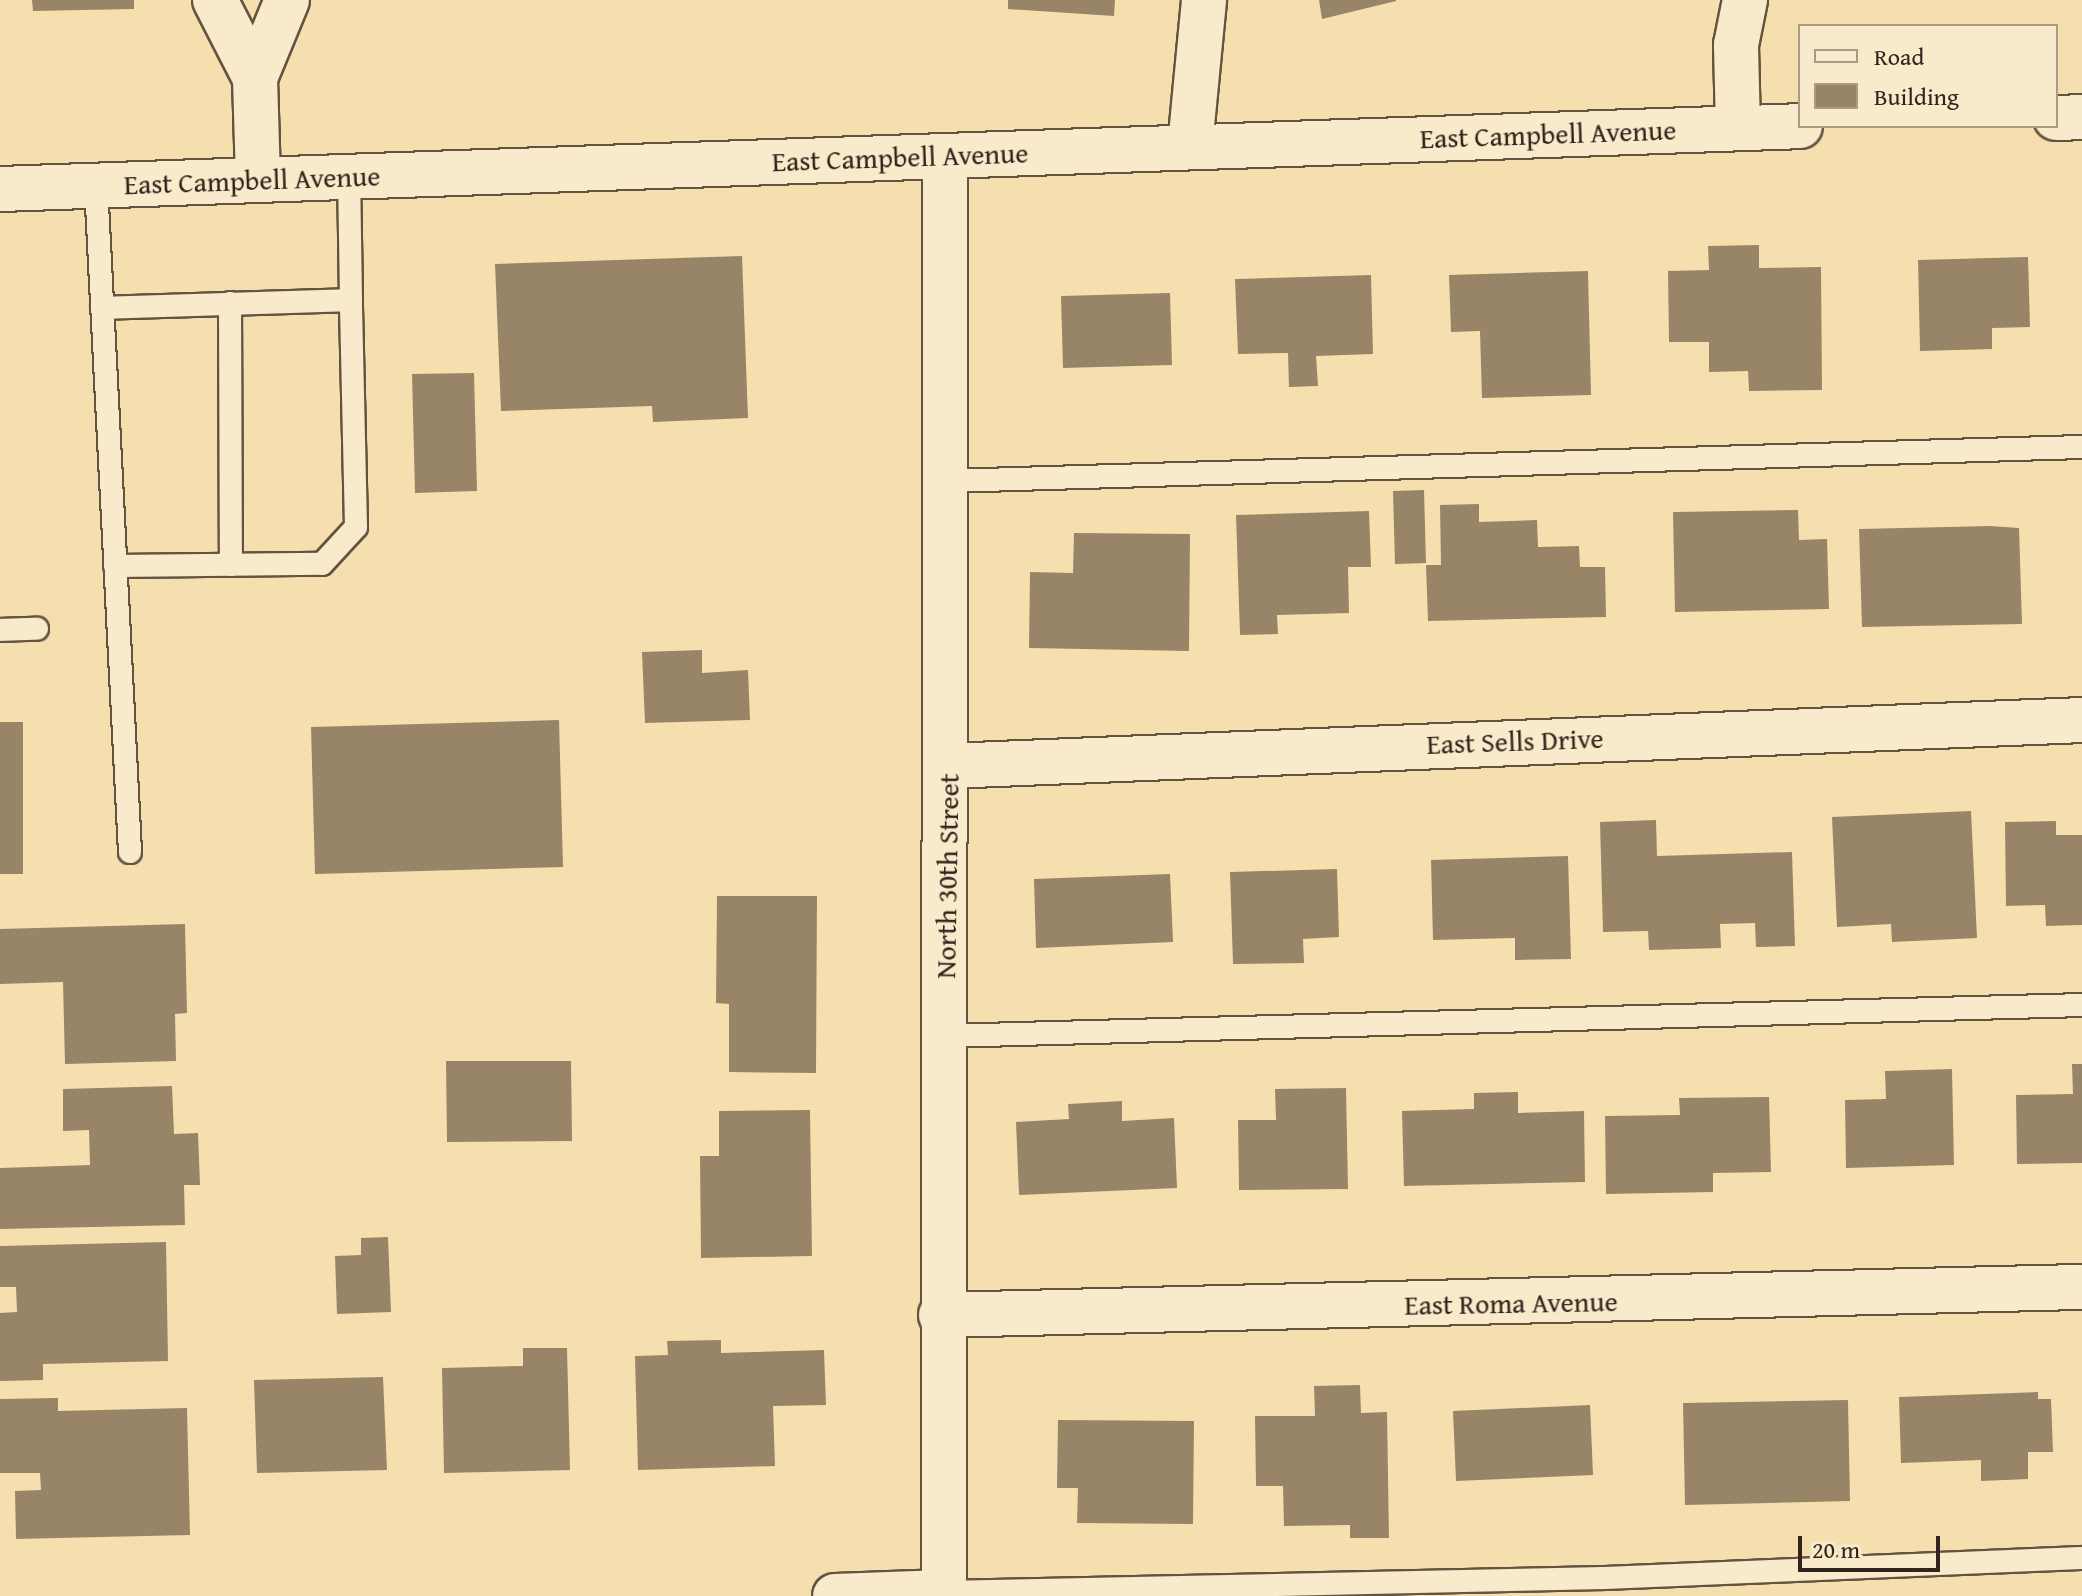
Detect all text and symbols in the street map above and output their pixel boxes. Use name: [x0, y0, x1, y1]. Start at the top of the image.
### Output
legend: [1798, 24, 2058, 128]
text: Road: [1874, 39, 1924, 74]
text: Building: [1874, 79, 1959, 114]
street label: East Campbell Avenue: [1419, 113, 1677, 155]
street label: East Campbell Avenue: [771, 136, 1029, 178]
street label: East Campbell Avenue: [123, 159, 381, 201]
street label: East Sells Drive: [1426, 721, 1604, 761]
street label: North 30th Street: [928, 773, 966, 979]
street label: East Roma Avenue: [1404, 1284, 1618, 1322]
scale bar: [1802, 1520, 1944, 1570]
text: 20 m: [1812, 1532, 1860, 1567]

